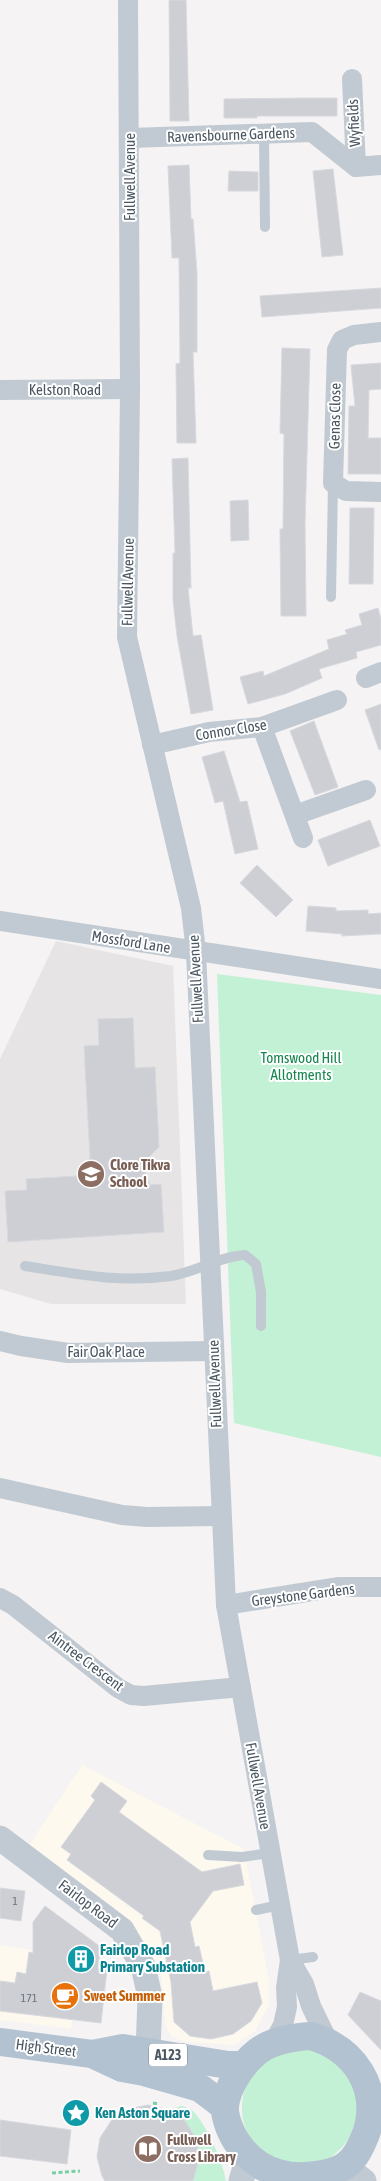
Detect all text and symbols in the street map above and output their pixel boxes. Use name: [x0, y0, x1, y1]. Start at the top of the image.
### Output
street label: Wyfields: [344, 99, 363, 147]
street label: Ravensbourne Gardens: [167, 124, 295, 145]
street label: Fullwell Avenue: [121, 133, 138, 221]
street label: Kelston Road: [29, 381, 101, 398]
street label: Genas Close: [325, 383, 344, 449]
street label: Fullwell Avenue: [118, 538, 137, 626]
street label: Connor Close: [194, 715, 268, 744]
street label: Mossford Lane: [91, 927, 172, 956]
street label: Fullwell Avenue: [185, 934, 206, 1023]
park label: Tomswood Hill Allotments: [260, 1049, 342, 1083]
place label: Clore Tikva School: [110, 1156, 170, 1190]
school or university icon: Clore Tikva School: [76, 1159, 106, 1189]
street label: Fullwell Avenue: [204, 1340, 225, 1428]
street label: Fair Oak Place: [67, 1343, 145, 1360]
street label: Greystone Gardens: [250, 1580, 355, 1609]
street label: Aintree Crescent: [45, 1627, 127, 1694]
street label: Fullwell Avenue: [242, 1741, 275, 1831]
street label: Fairlop Road: [56, 1876, 121, 1931]
house number: 1: [12, 1894, 18, 1908]
place label: Fairlop Road Primary Substation: [100, 1941, 205, 1975]
building icon: Fairlop Road Primary Substation: [66, 1944, 96, 1974]
cafe icon: Sweet Summer: [50, 1981, 80, 2011]
place label: Sweet Summer: [84, 1987, 166, 2004]
house number: 171: [21, 1991, 38, 2005]
street label: High Street: [15, 2035, 77, 2060]
road number: A123: [149, 2044, 187, 2066]
place icon: Ken Aston Square: [61, 2098, 91, 2128]
place label: Ken Aston Square: [95, 2104, 190, 2121]
place label: Fullwell Cross Library: [167, 2131, 237, 2165]
library icon: Fullwell Cross Library: [133, 2134, 163, 2164]

